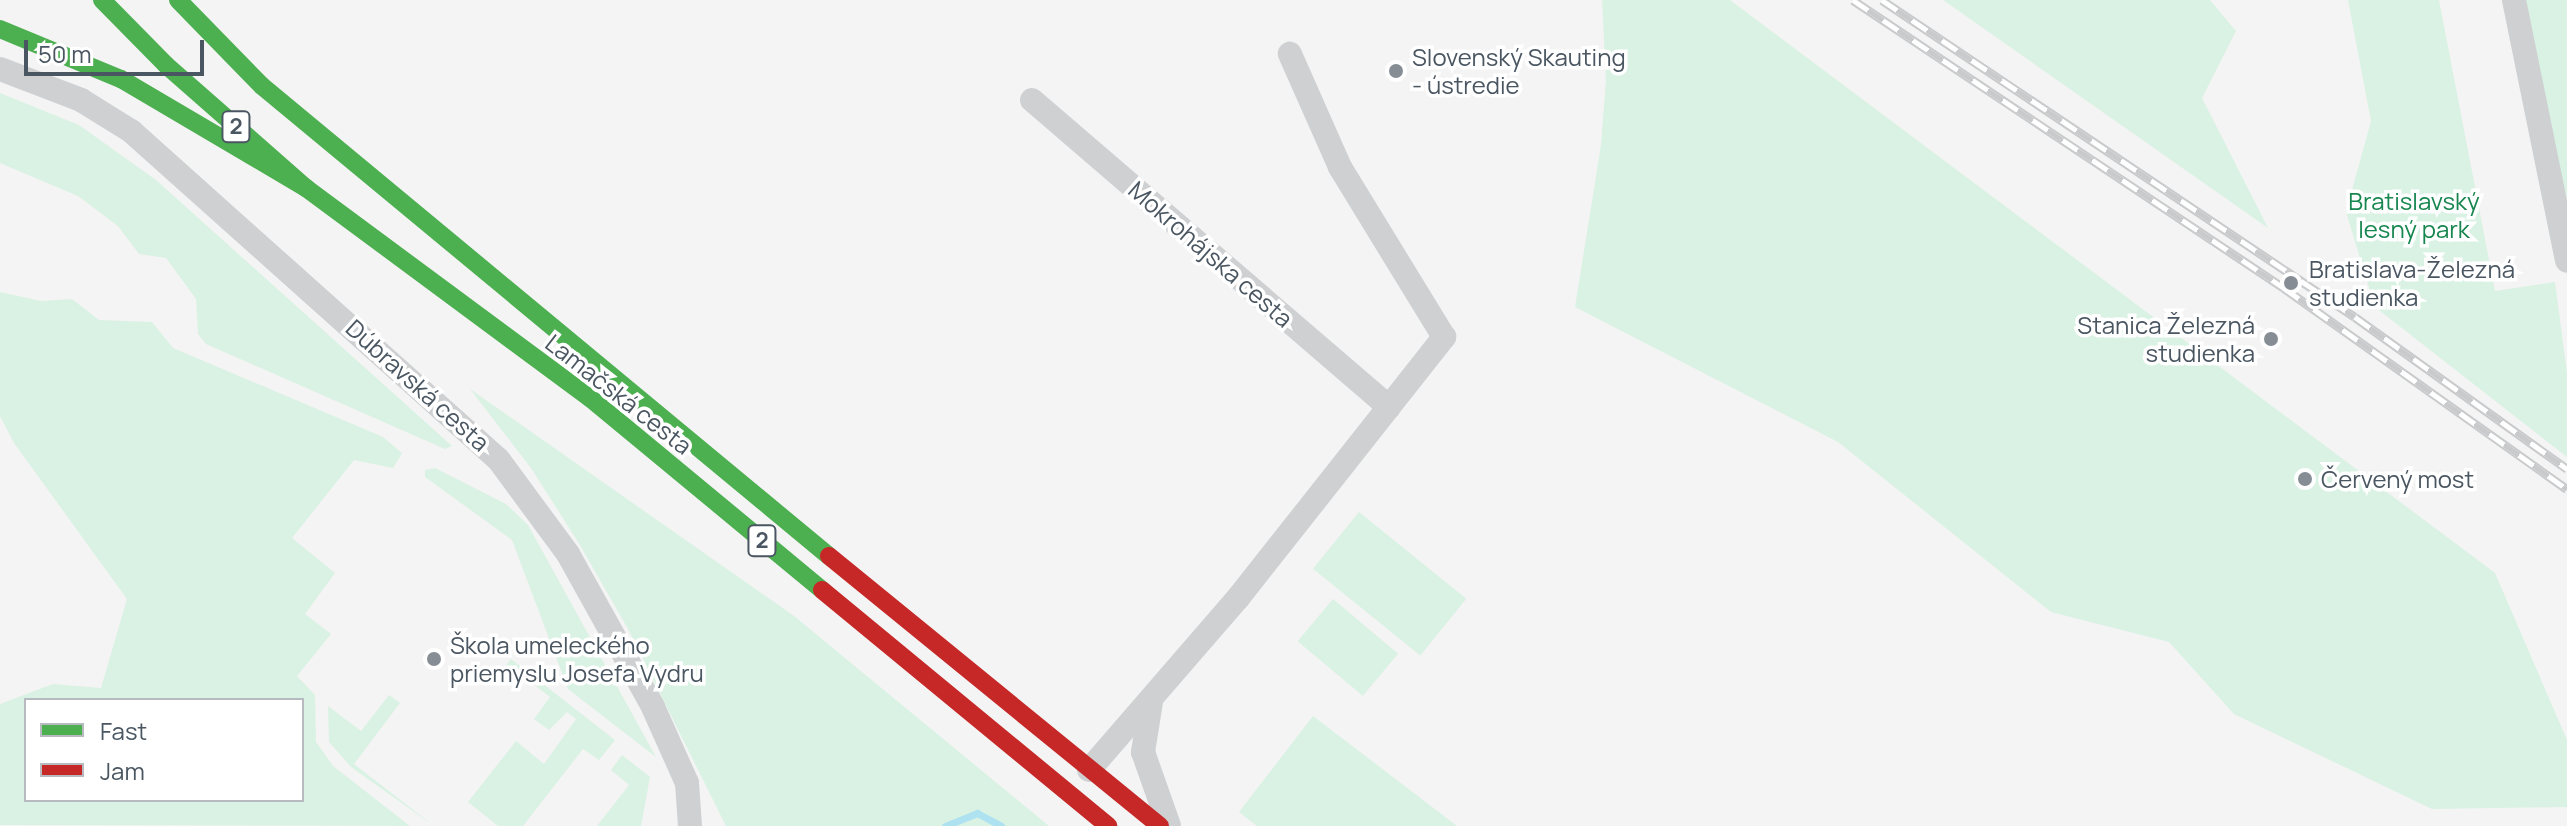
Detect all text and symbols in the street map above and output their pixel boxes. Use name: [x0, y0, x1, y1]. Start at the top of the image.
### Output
scale bar: [28, 24, 208, 74]
text: 50 m: [38, 37, 92, 70]
place label: Slovenský Skauting - ústredie: [1412, 43, 1626, 99]
marker: Slovenský Skauting - ústredie: [1387, 62, 1405, 80]
road number: 2: [220, 109, 252, 145]
street label: Mokrohájska cesta: [1123, 175, 1299, 333]
park label: Bratislavský lesný park: [2348, 187, 2480, 243]
place label: Bratislava-Železná studienka: [2309, 255, 2515, 311]
marker: Bratislava-Železná studienka: [2280, 272, 2302, 294]
place label: Stanica Železná studienka: [2077, 311, 2255, 367]
street label: Dúbravská cesta: [341, 313, 495, 457]
street label: Lamačská cesta: [540, 328, 698, 460]
marker: Stanica Železná studienka: [2262, 330, 2280, 348]
place label: Červený most: [2321, 465, 2474, 493]
marker: Červený most: [2296, 470, 2314, 488]
road number: 2: [746, 523, 778, 559]
place label: Škola umeleckého priemyslu Josefa Vydru: [450, 631, 704, 687]
marker: Škola umeleckého priemyslu Josefa Vydru: [425, 650, 443, 668]
legend: [24, 698, 304, 802]
text: Fast: [100, 714, 147, 747]
text: Jam: [100, 754, 145, 787]

